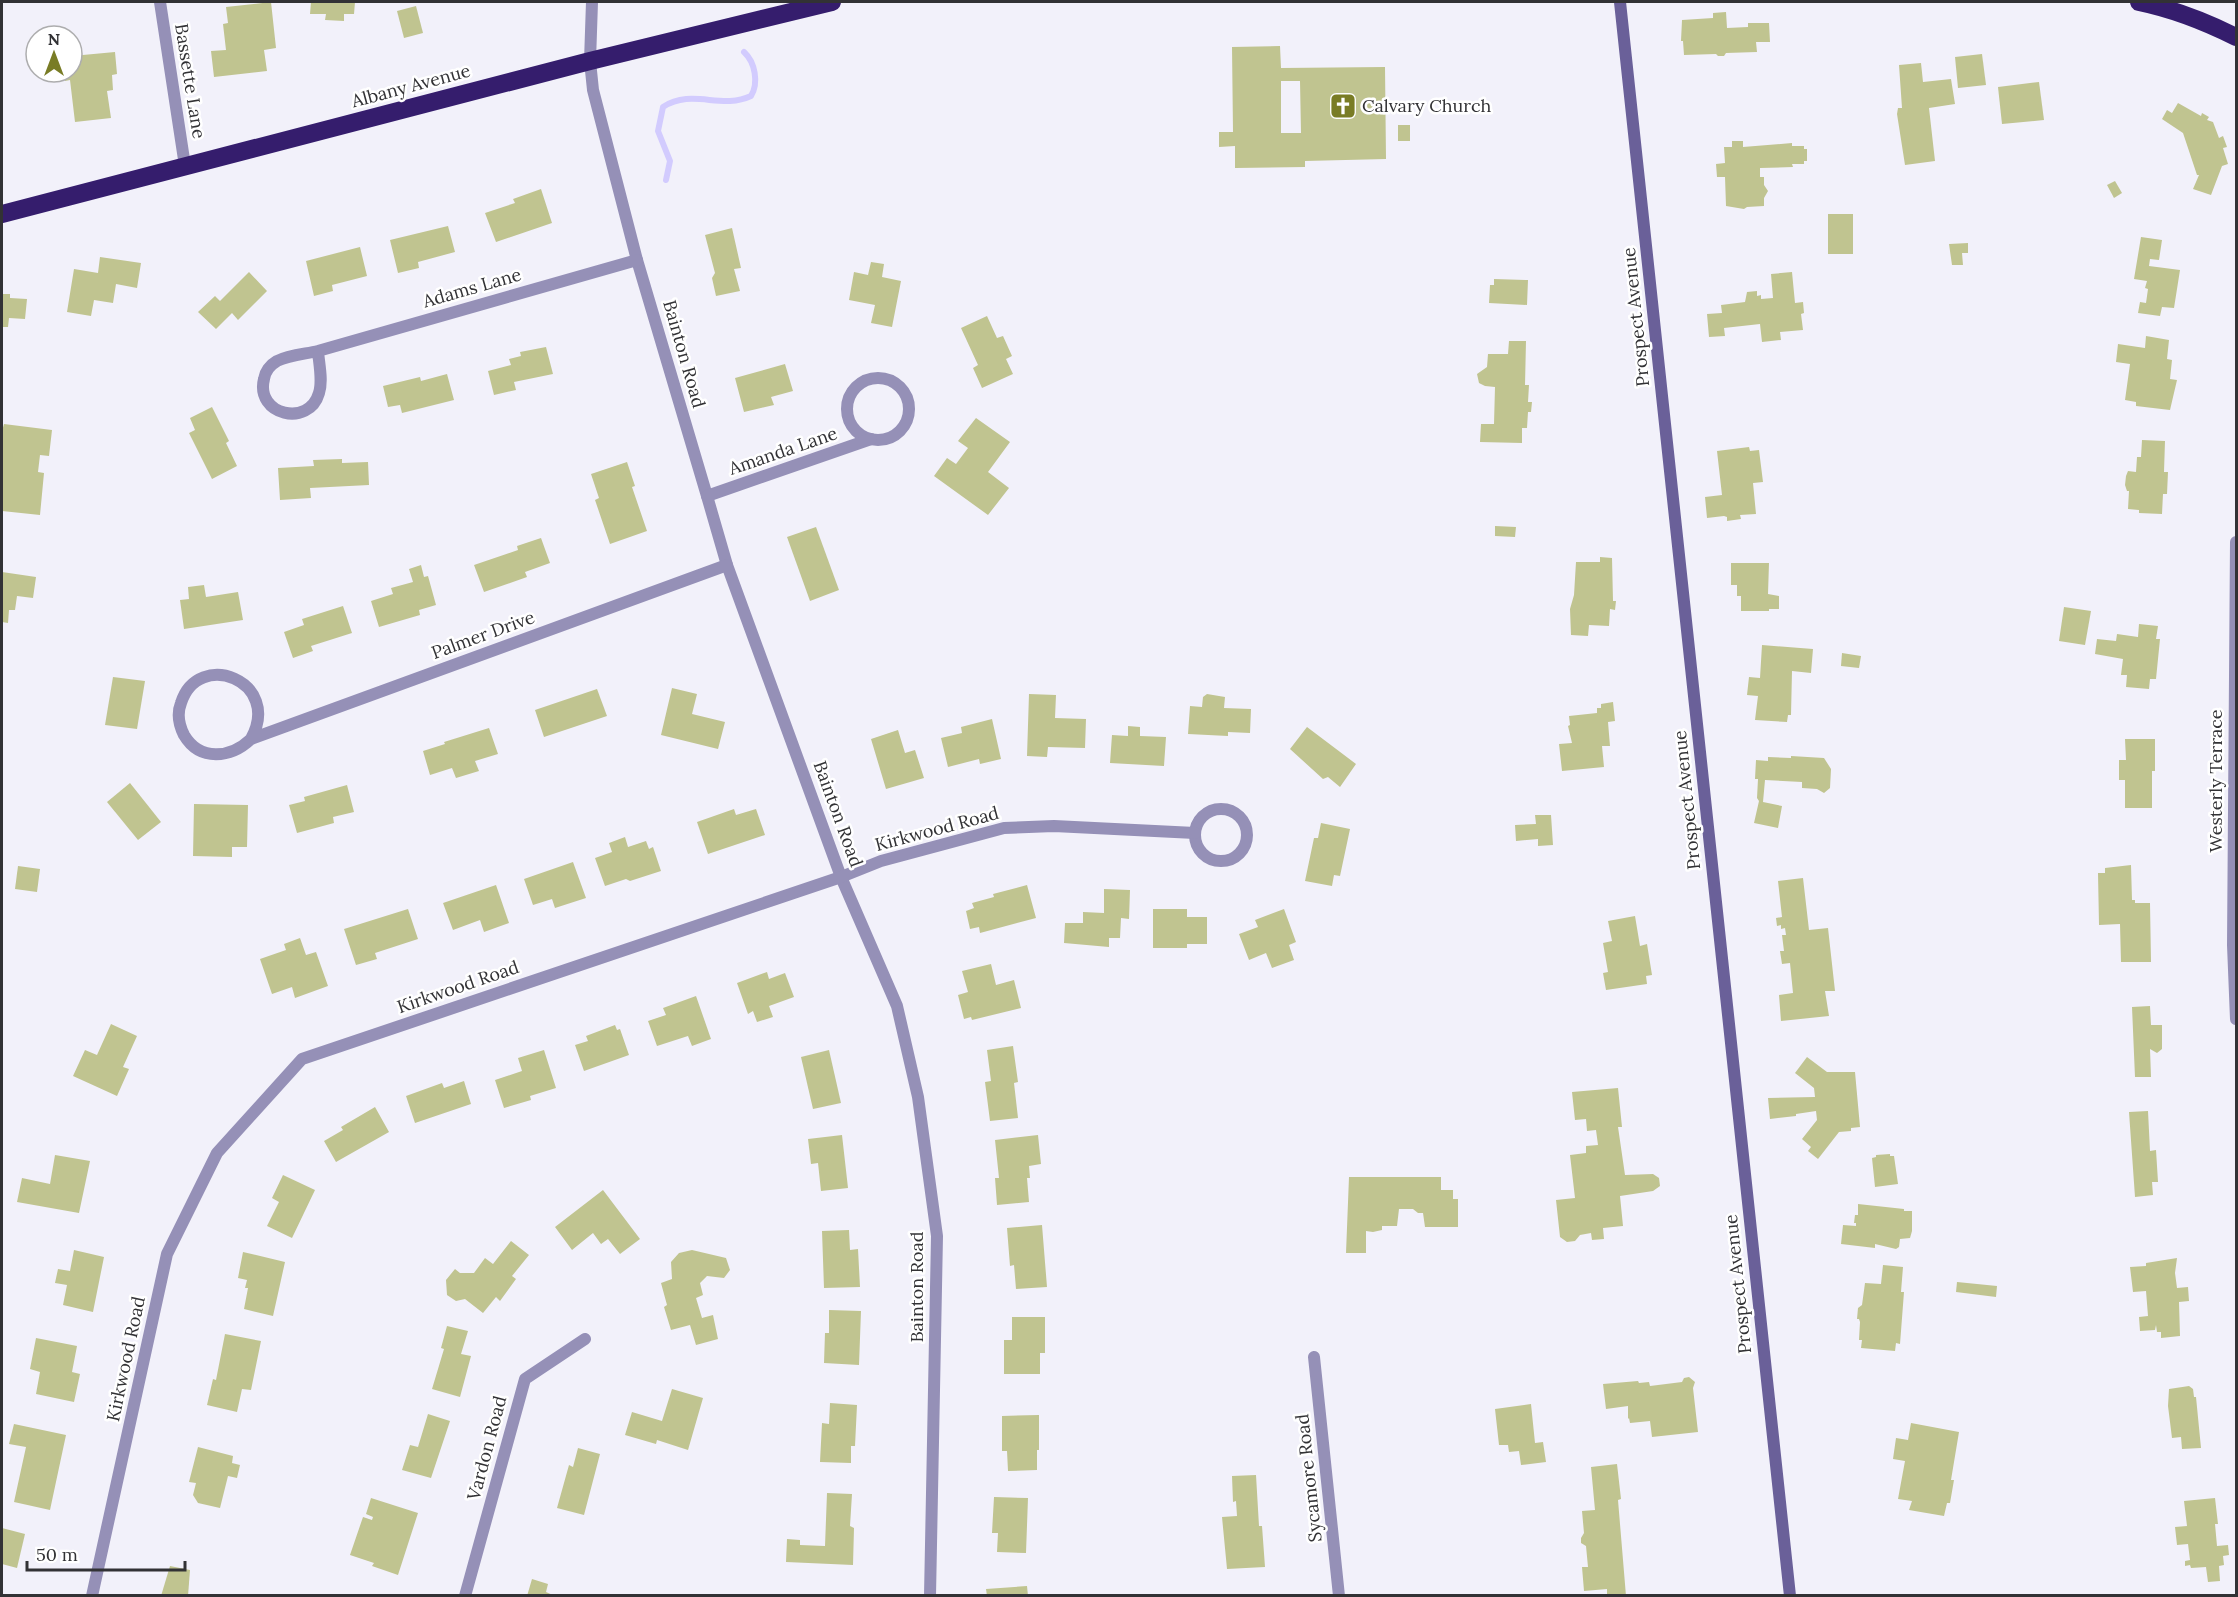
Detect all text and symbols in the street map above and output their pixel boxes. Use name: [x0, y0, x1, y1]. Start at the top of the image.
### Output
street label: Bassette Lane: [170, 22, 211, 140]
north arrow: [24, 24, 84, 84]
text: N: [48, 29, 60, 49]
street label: Albany Avenue: [348, 59, 473, 113]
church icon: Calvary Church: [1328, 91, 1358, 121]
place label: Calvary Church: [1362, 94, 1492, 117]
street label: Prospect Avenue: [1617, 246, 1654, 388]
street label: Adams Lane: [419, 262, 524, 313]
street label: Bainton Road: [658, 297, 711, 411]
street label: Amanda Lane: [725, 421, 840, 480]
street label: Palmer Drive: [428, 605, 538, 664]
street label: Westerly Terrace: [2204, 709, 2227, 853]
street label: Prospect Avenue: [1668, 729, 1705, 871]
street label: Bainton Road: [809, 758, 868, 870]
street label: Kirkwood Road: [872, 801, 1002, 856]
street label: Kirkwood Road: [394, 955, 522, 1018]
street label: Prospect Avenue: [1719, 1213, 1756, 1355]
street label: Bainton Road: [905, 1231, 928, 1343]
street label: Kirkwood Road: [101, 1294, 150, 1424]
street label: Vardon Road: [461, 1393, 512, 1503]
street label: Sycamore Road: [1290, 1413, 1327, 1543]
scale bar: [27, 1534, 184, 1572]
text: 50 m: [36, 1543, 78, 1566]

